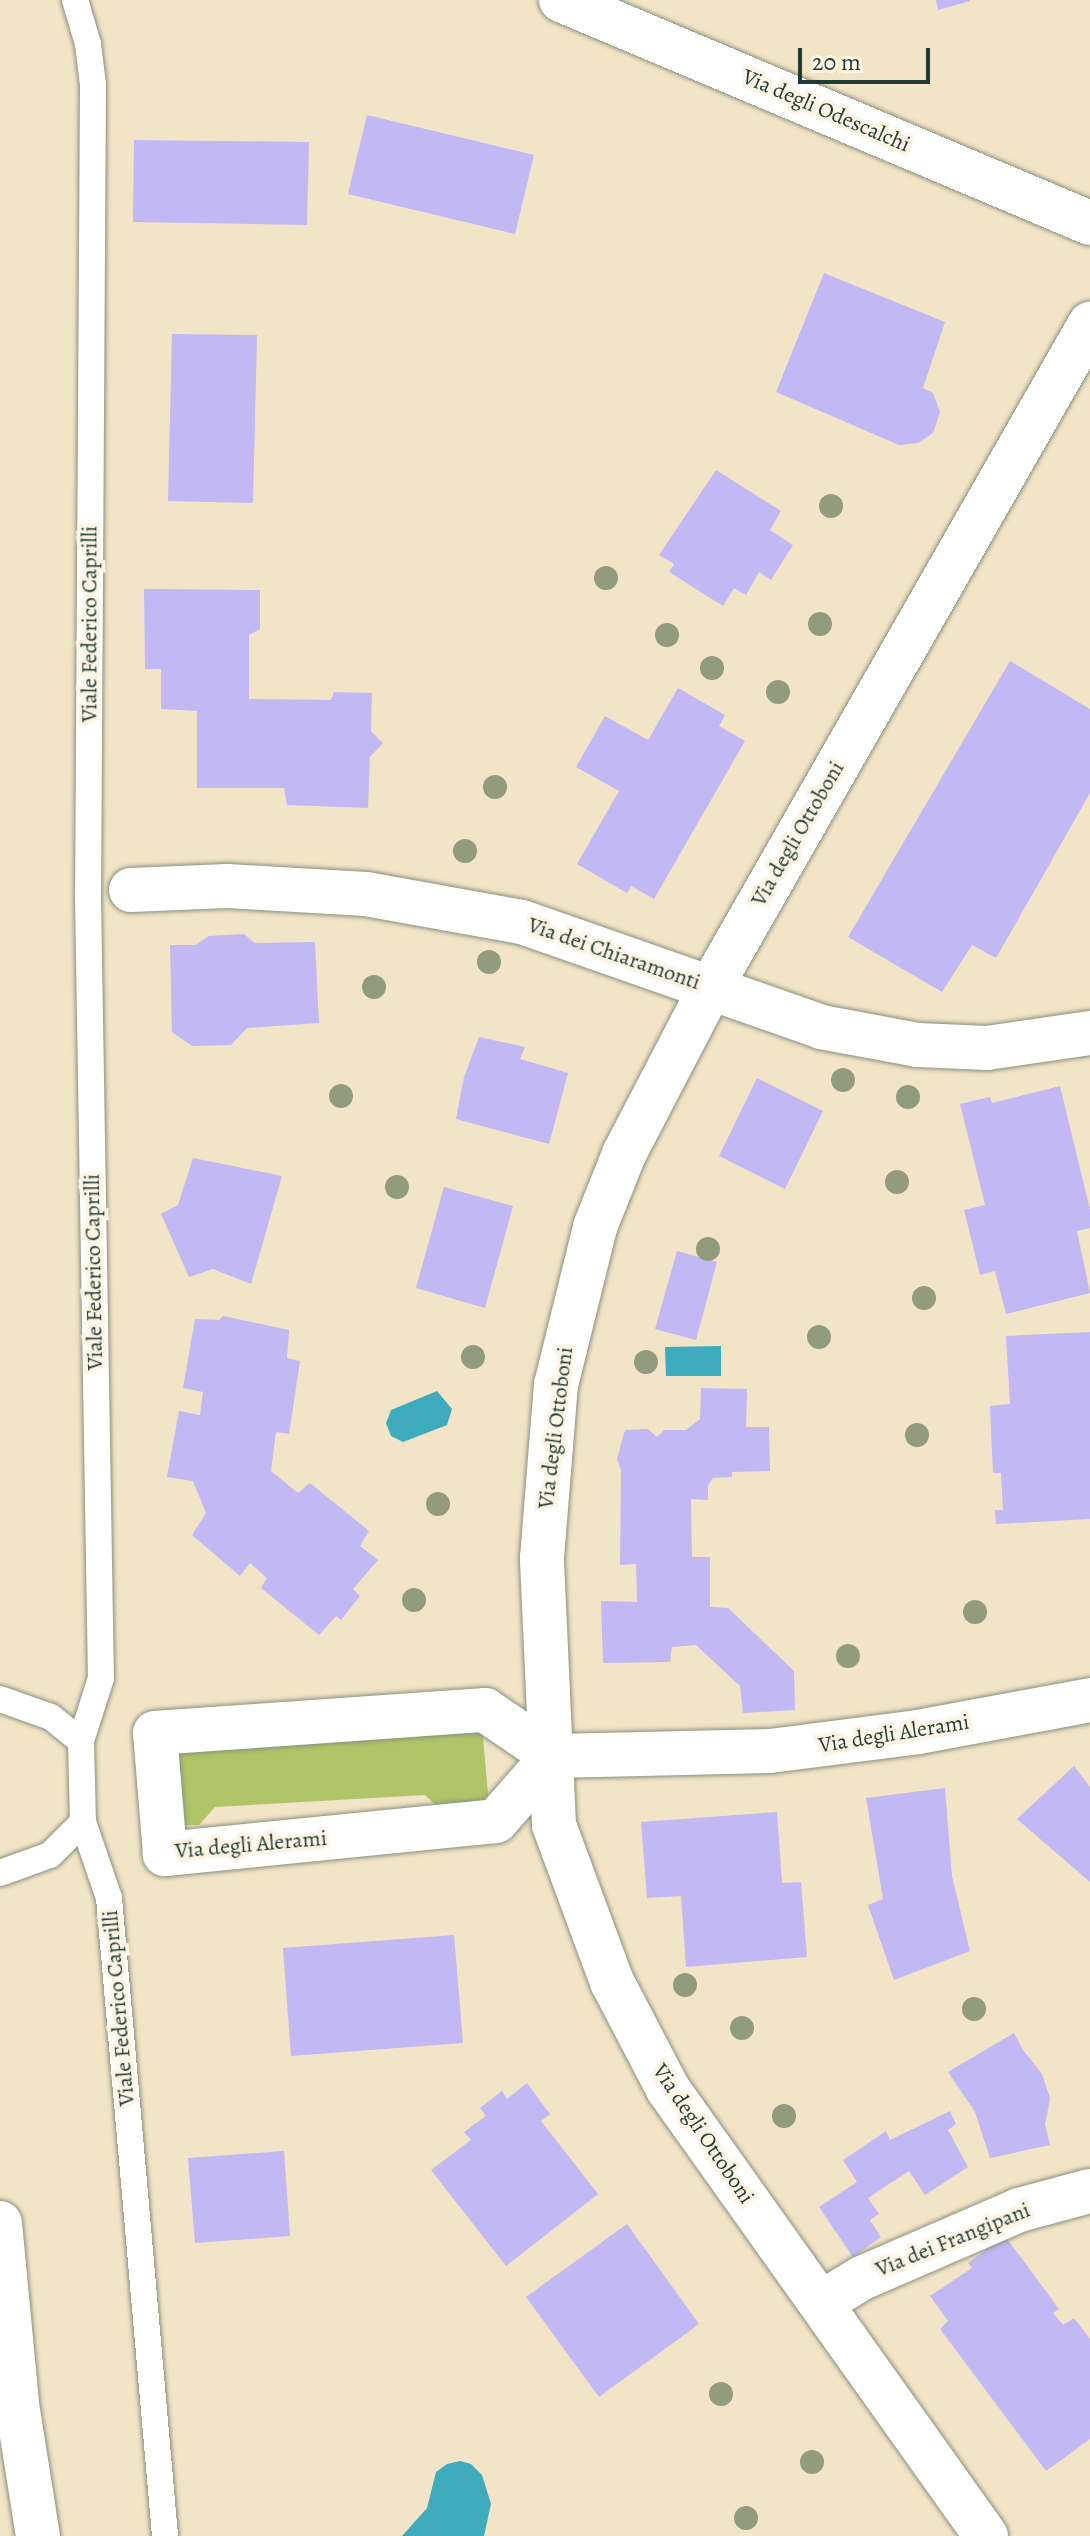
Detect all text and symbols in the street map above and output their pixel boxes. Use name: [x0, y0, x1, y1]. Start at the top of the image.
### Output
scale bar: [802, 32, 934, 82]
text: 20 m: [812, 46, 861, 78]
street label: Via degli Odescalchi: [738, 64, 914, 158]
street label: Viale Federico Caprilli: [77, 526, 103, 722]
street label: Via degli Ottoboni: [746, 757, 850, 911]
street label: Via dei Chiaramonti: [524, 912, 704, 996]
street label: Viale Federico Caprilli: [79, 1174, 109, 1370]
street label: Via degli Ottoboni: [533, 1346, 579, 1510]
street label: Via degli Alerami: [817, 1709, 971, 1759]
street label: Via degli Alerami: [174, 1825, 328, 1865]
street label: Viale Federico Caprilli: [97, 1909, 141, 2107]
street label: Via degli Ottoboni: [647, 2059, 759, 2209]
street label: Via dei Frangipani: [872, 2197, 1034, 2283]

